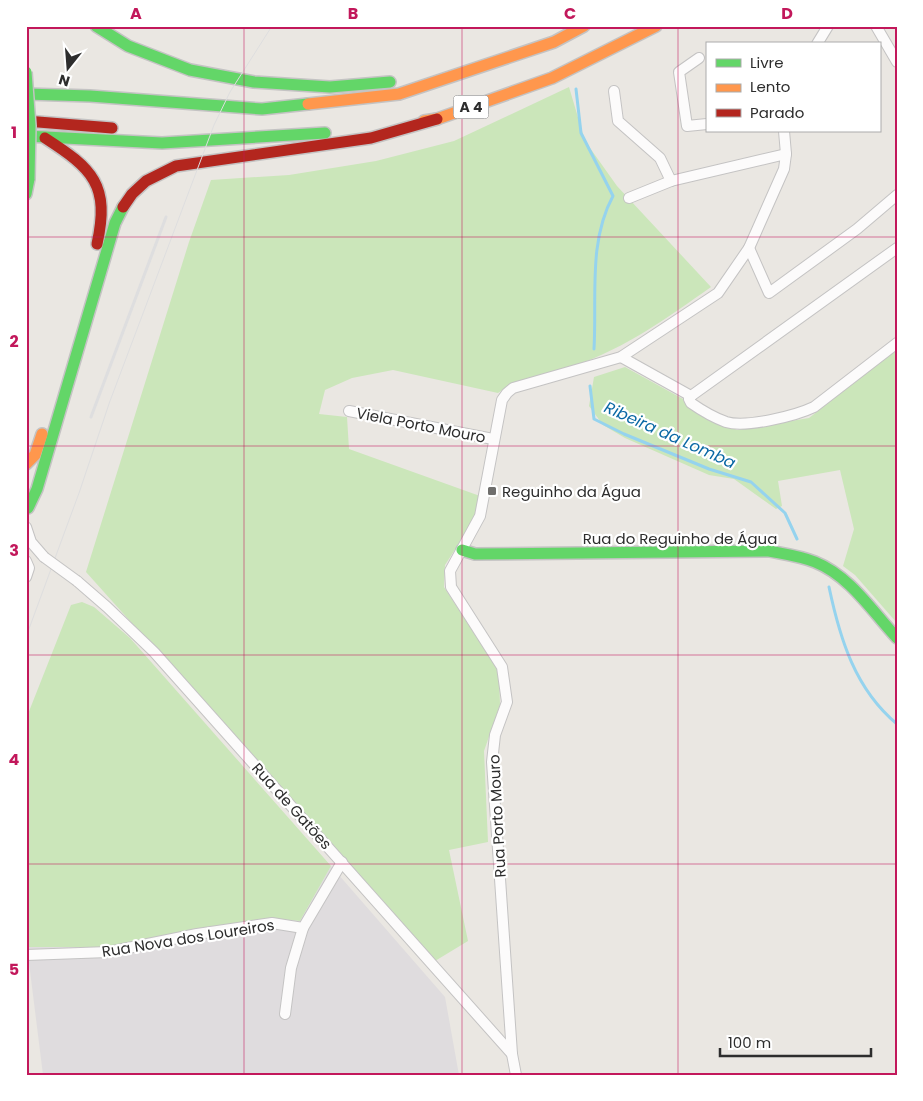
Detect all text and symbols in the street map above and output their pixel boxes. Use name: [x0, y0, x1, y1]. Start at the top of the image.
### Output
text: A: [130, 2, 142, 25]
text: B: [348, 2, 358, 25]
text: C: [564, 2, 576, 25]
text: D: [781, 2, 793, 25]
north arrow: [42, 42, 92, 92]
legend: [706, 42, 880, 132]
text: Livre: [750, 52, 783, 73]
text: N: [56, 69, 72, 92]
text: Lento: [750, 76, 790, 97]
road number: A 4: [454, 95, 488, 118]
text: Parado: [750, 102, 804, 123]
text: 1: [11, 121, 17, 144]
text: 2: [9, 330, 19, 353]
water label: Ribeira da Lomba: [601, 396, 739, 474]
street label: Viela Porto Mouro: [355, 402, 487, 448]
place label: Reguinho da Água: [502, 481, 641, 502]
marker: Reguinho da Água: [486, 485, 498, 497]
street label: Rua do Reguinho de Água: [583, 528, 777, 549]
text: 3: [9, 539, 19, 562]
text: 4: [9, 748, 20, 771]
street label: Rua Porto Mouro: [483, 754, 511, 878]
street label: Rua de Gatões: [247, 758, 337, 854]
street label: Rua Nova dos Loureiros: [100, 914, 276, 962]
text: 5: [9, 958, 19, 981]
scale bar: [720, 1026, 872, 1058]
text: 100 m: [728, 1032, 771, 1053]

